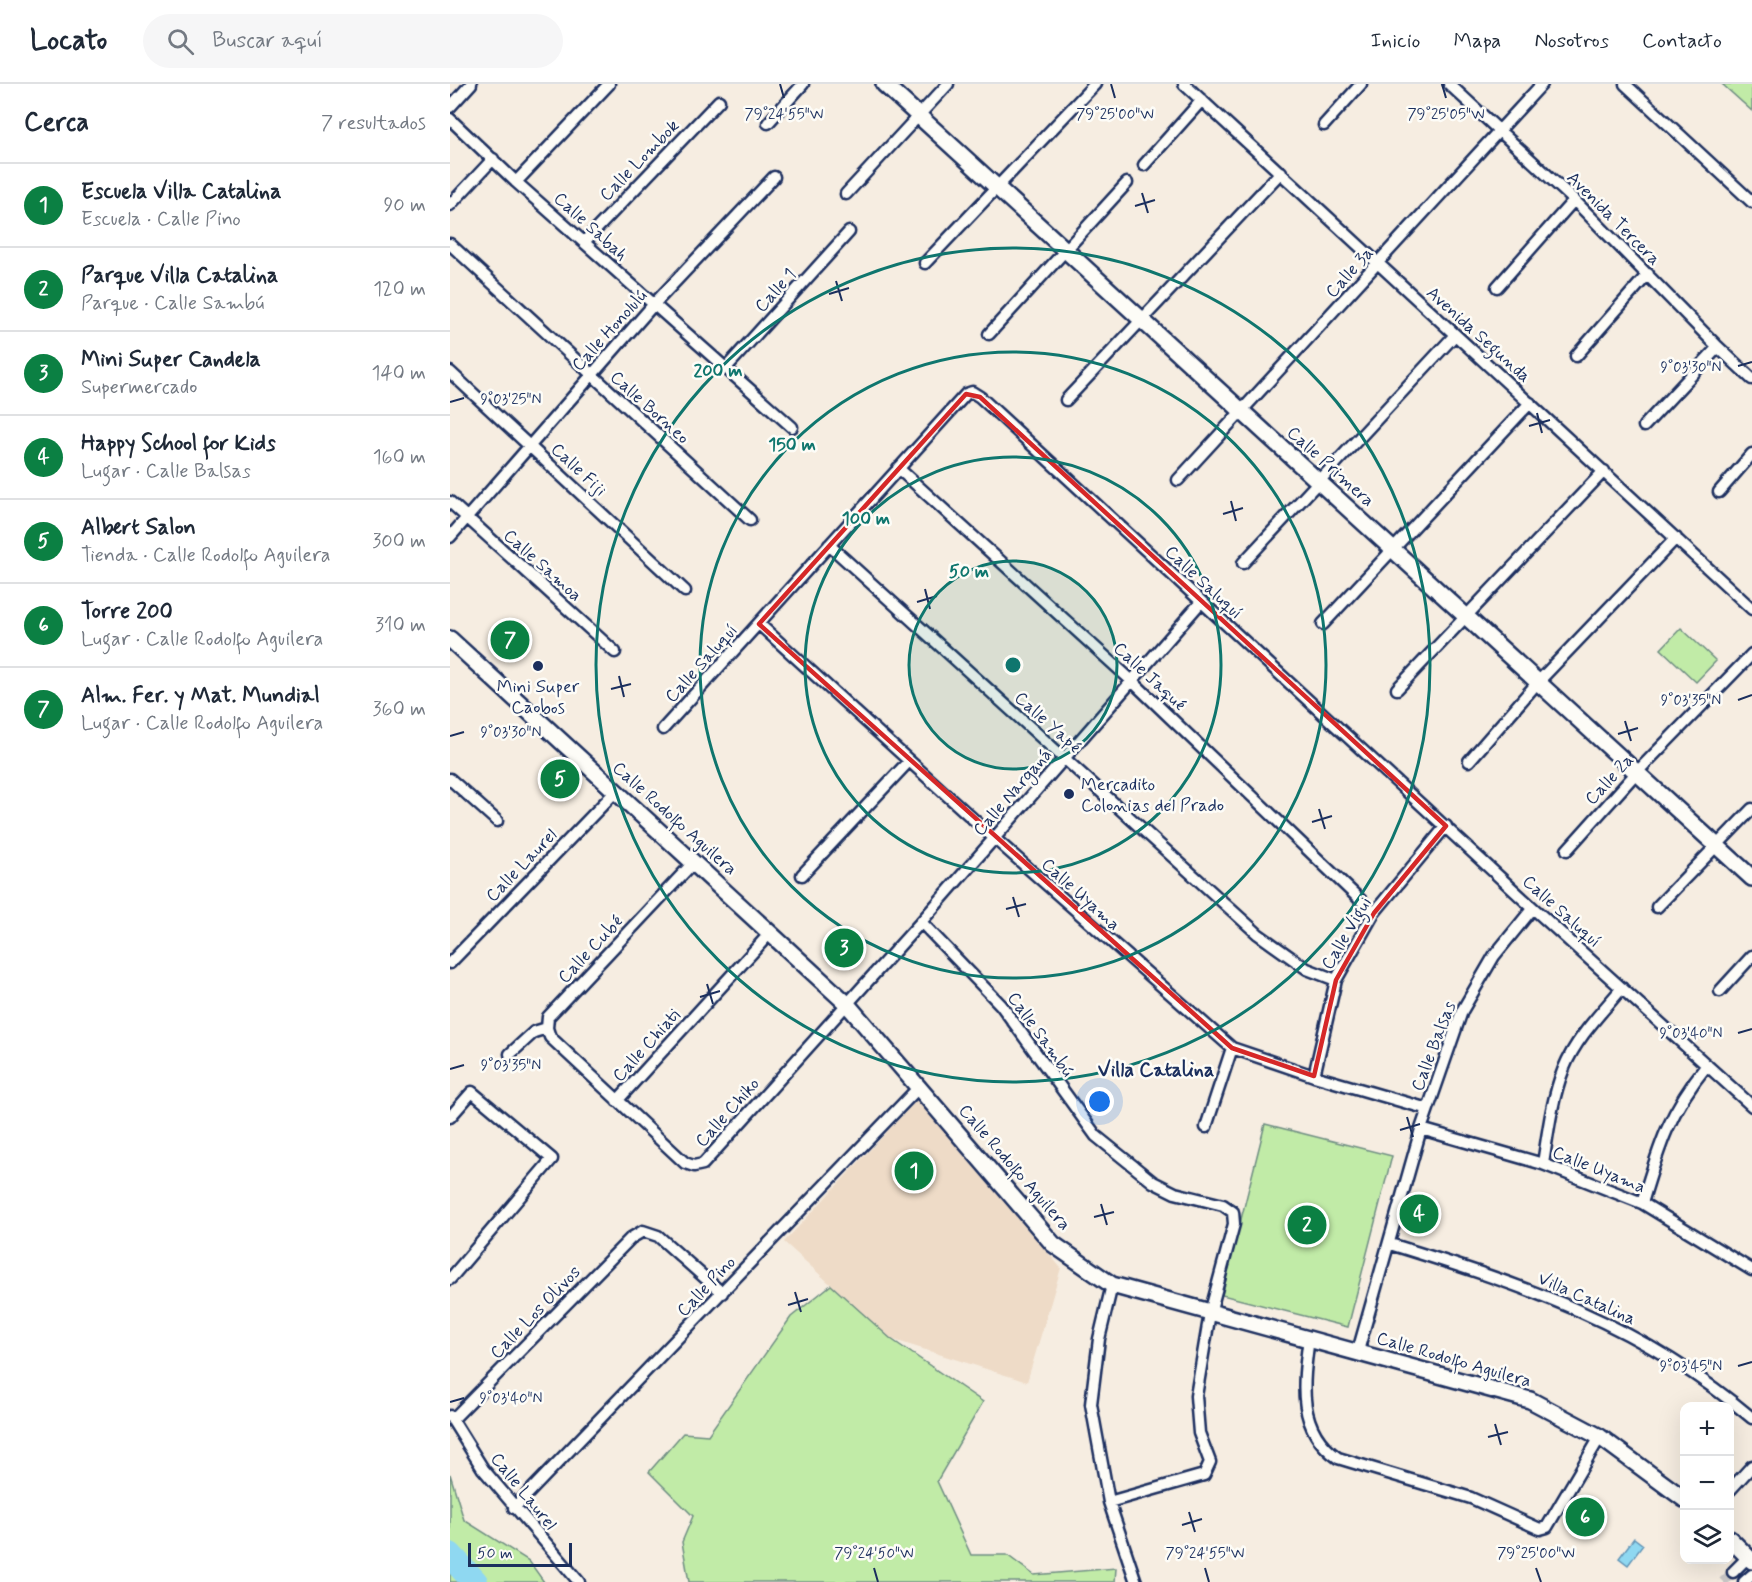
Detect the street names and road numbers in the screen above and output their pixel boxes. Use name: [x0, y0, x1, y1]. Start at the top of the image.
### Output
street label: Calle Lombok: [595, 115, 685, 207]
street label: Avenida Tercera: [1561, 166, 1666, 271]
street label: Calle Sabah: [548, 187, 633, 267]
street label: Calle 3a: [1320, 242, 1379, 303]
street label: Calle 1: [750, 263, 802, 318]
street label: Avenida Segunda: [1420, 281, 1536, 390]
street label: Calle Honolulú: [567, 285, 653, 377]
street label: Calle Borneo: [604, 366, 694, 450]
street label: Calle Primera: [1281, 421, 1379, 512]
street label: Calle Fiji: [545, 438, 611, 502]
street label: Calle Samoa: [498, 524, 587, 607]
street label: Calle Saluquí: [1159, 540, 1247, 625]
street label: Calle Saluquí: [660, 619, 744, 708]
street label: Calle Jaqué: [1108, 637, 1191, 717]
street label: Calle Yapé: [1009, 686, 1086, 759]
street label: Calle Narganá: [968, 744, 1058, 842]
street label: Calle 2a: [1580, 749, 1640, 810]
street label: Calle Rodolfo Aguilera: [606, 756, 742, 883]
street label: Calle Laurel: [481, 824, 563, 908]
street label: Calle Uyama: [1036, 853, 1125, 937]
street label: Calle Saluquí: [1517, 870, 1606, 954]
street label: Calle Vigui: [1316, 893, 1380, 975]
street label: Calle Cubé: [553, 910, 629, 989]
street label: Calle Sambú: [1001, 987, 1079, 1082]
street label: Calle Balsas: [1406, 998, 1462, 1095]
street label: Calle Chiati: [607, 1004, 686, 1087]
street label: Calle Chiko: [690, 1073, 765, 1153]
street label: Calle Rodolfo Aguilera: [951, 1099, 1076, 1237]
street label: Calle Uyama: [1549, 1140, 1649, 1199]
street label: Calle Pino: [672, 1251, 742, 1322]
street label: Calle Los Olivos: [485, 1261, 586, 1365]
street label: Villa Catalina: [1534, 1267, 1639, 1331]
street label: Calle Rodolfo Aguilera: [1373, 1326, 1534, 1395]
street label: Calle Laurel: [485, 1448, 562, 1535]

